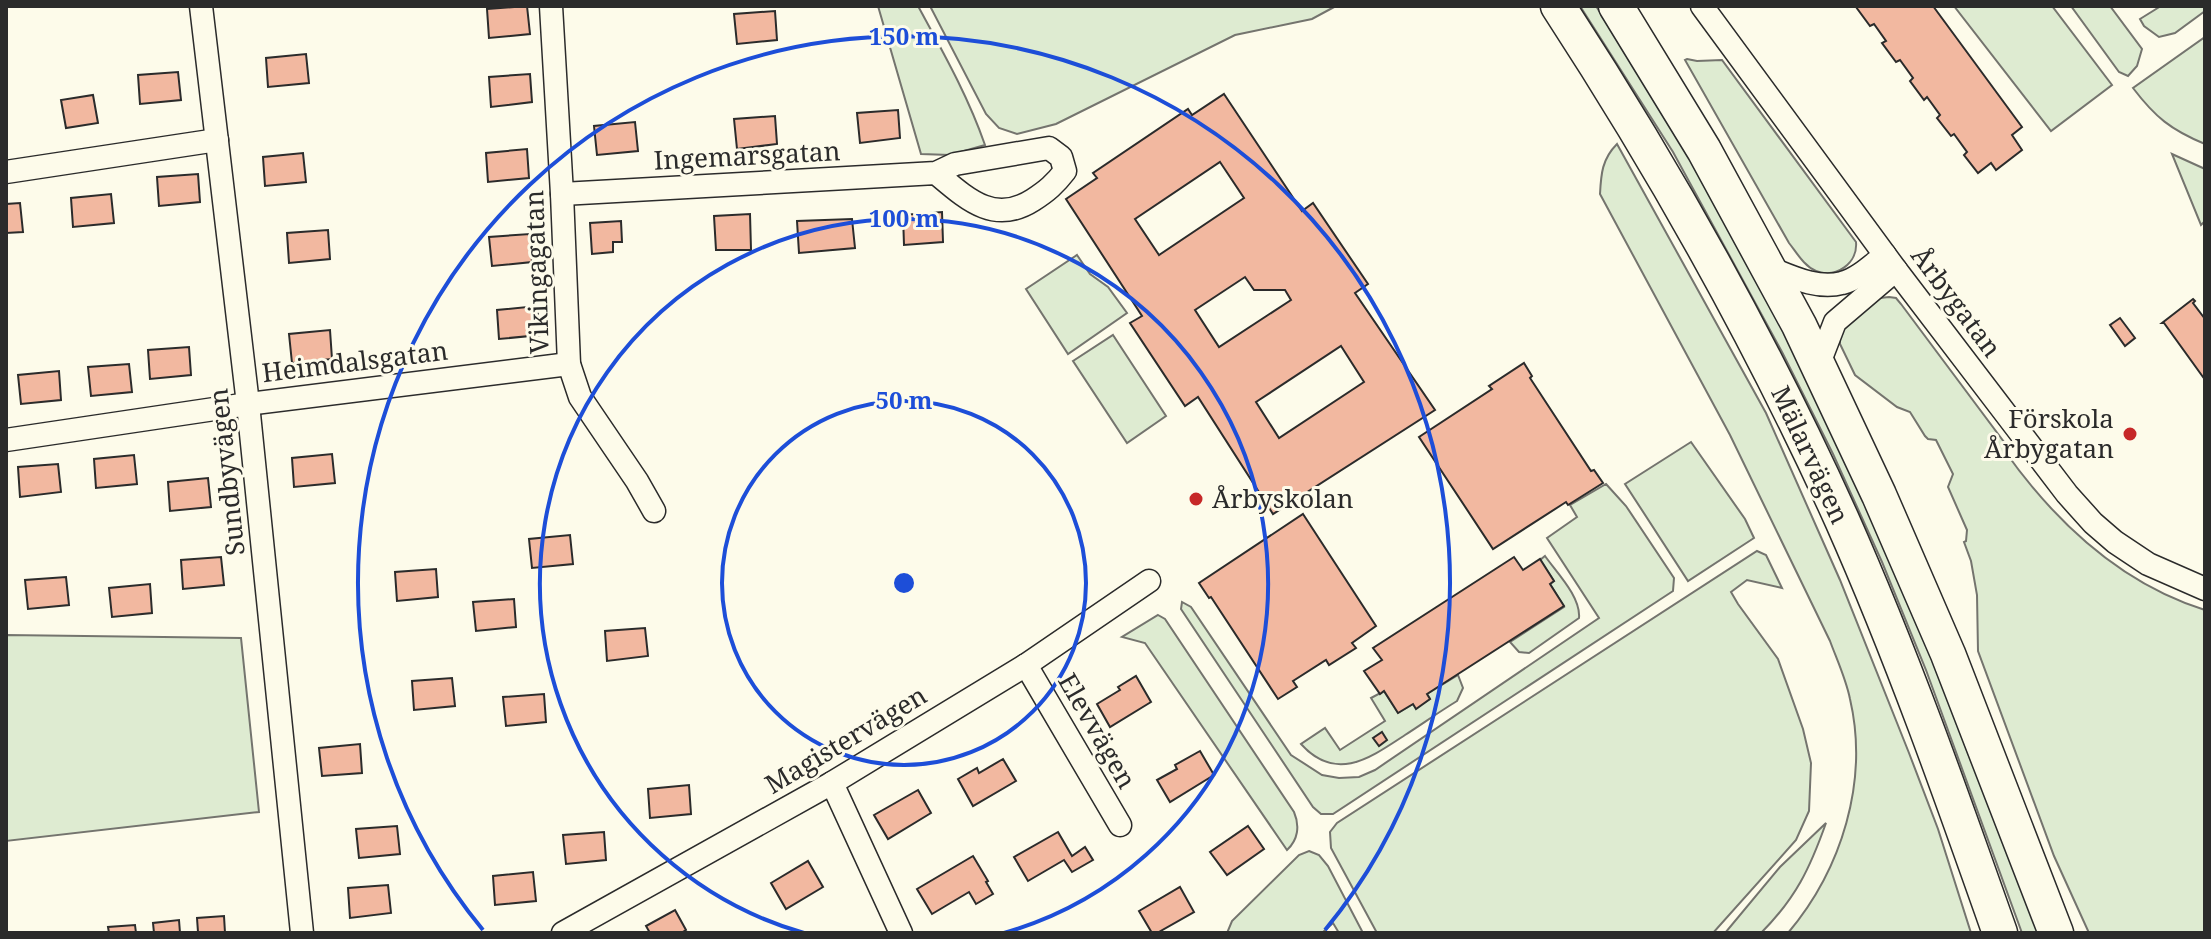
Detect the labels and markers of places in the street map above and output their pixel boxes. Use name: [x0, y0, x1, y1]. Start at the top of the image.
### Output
place label: Förskola Årbygatan: [1984, 400, 2114, 466]
marker: Förskola Årbygatan: [2121, 425, 2139, 443]
place label: Årbyskolan: [1212, 480, 1354, 516]
marker: Årbyskolan: [1187, 490, 1205, 508]
centre of rings: [890, 569, 918, 597]

